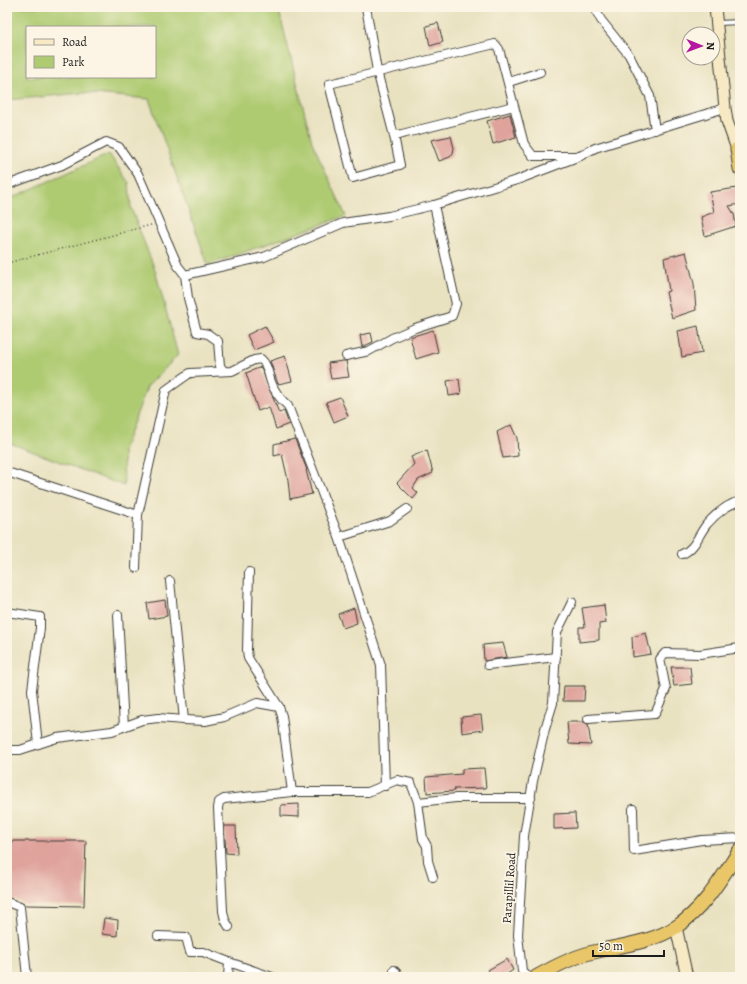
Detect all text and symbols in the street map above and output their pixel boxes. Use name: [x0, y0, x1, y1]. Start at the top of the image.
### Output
legend: [26, 26, 156, 78]
north arrow: [681, 26, 721, 66]
text: Road: [62, 34, 88, 50]
text: N: [703, 42, 718, 50]
text: Park: [62, 54, 85, 70]
street label: Parapillil Road: [499, 851, 520, 924]
scale bar: [593, 932, 664, 958]
text: 50 m: [599, 938, 623, 954]

